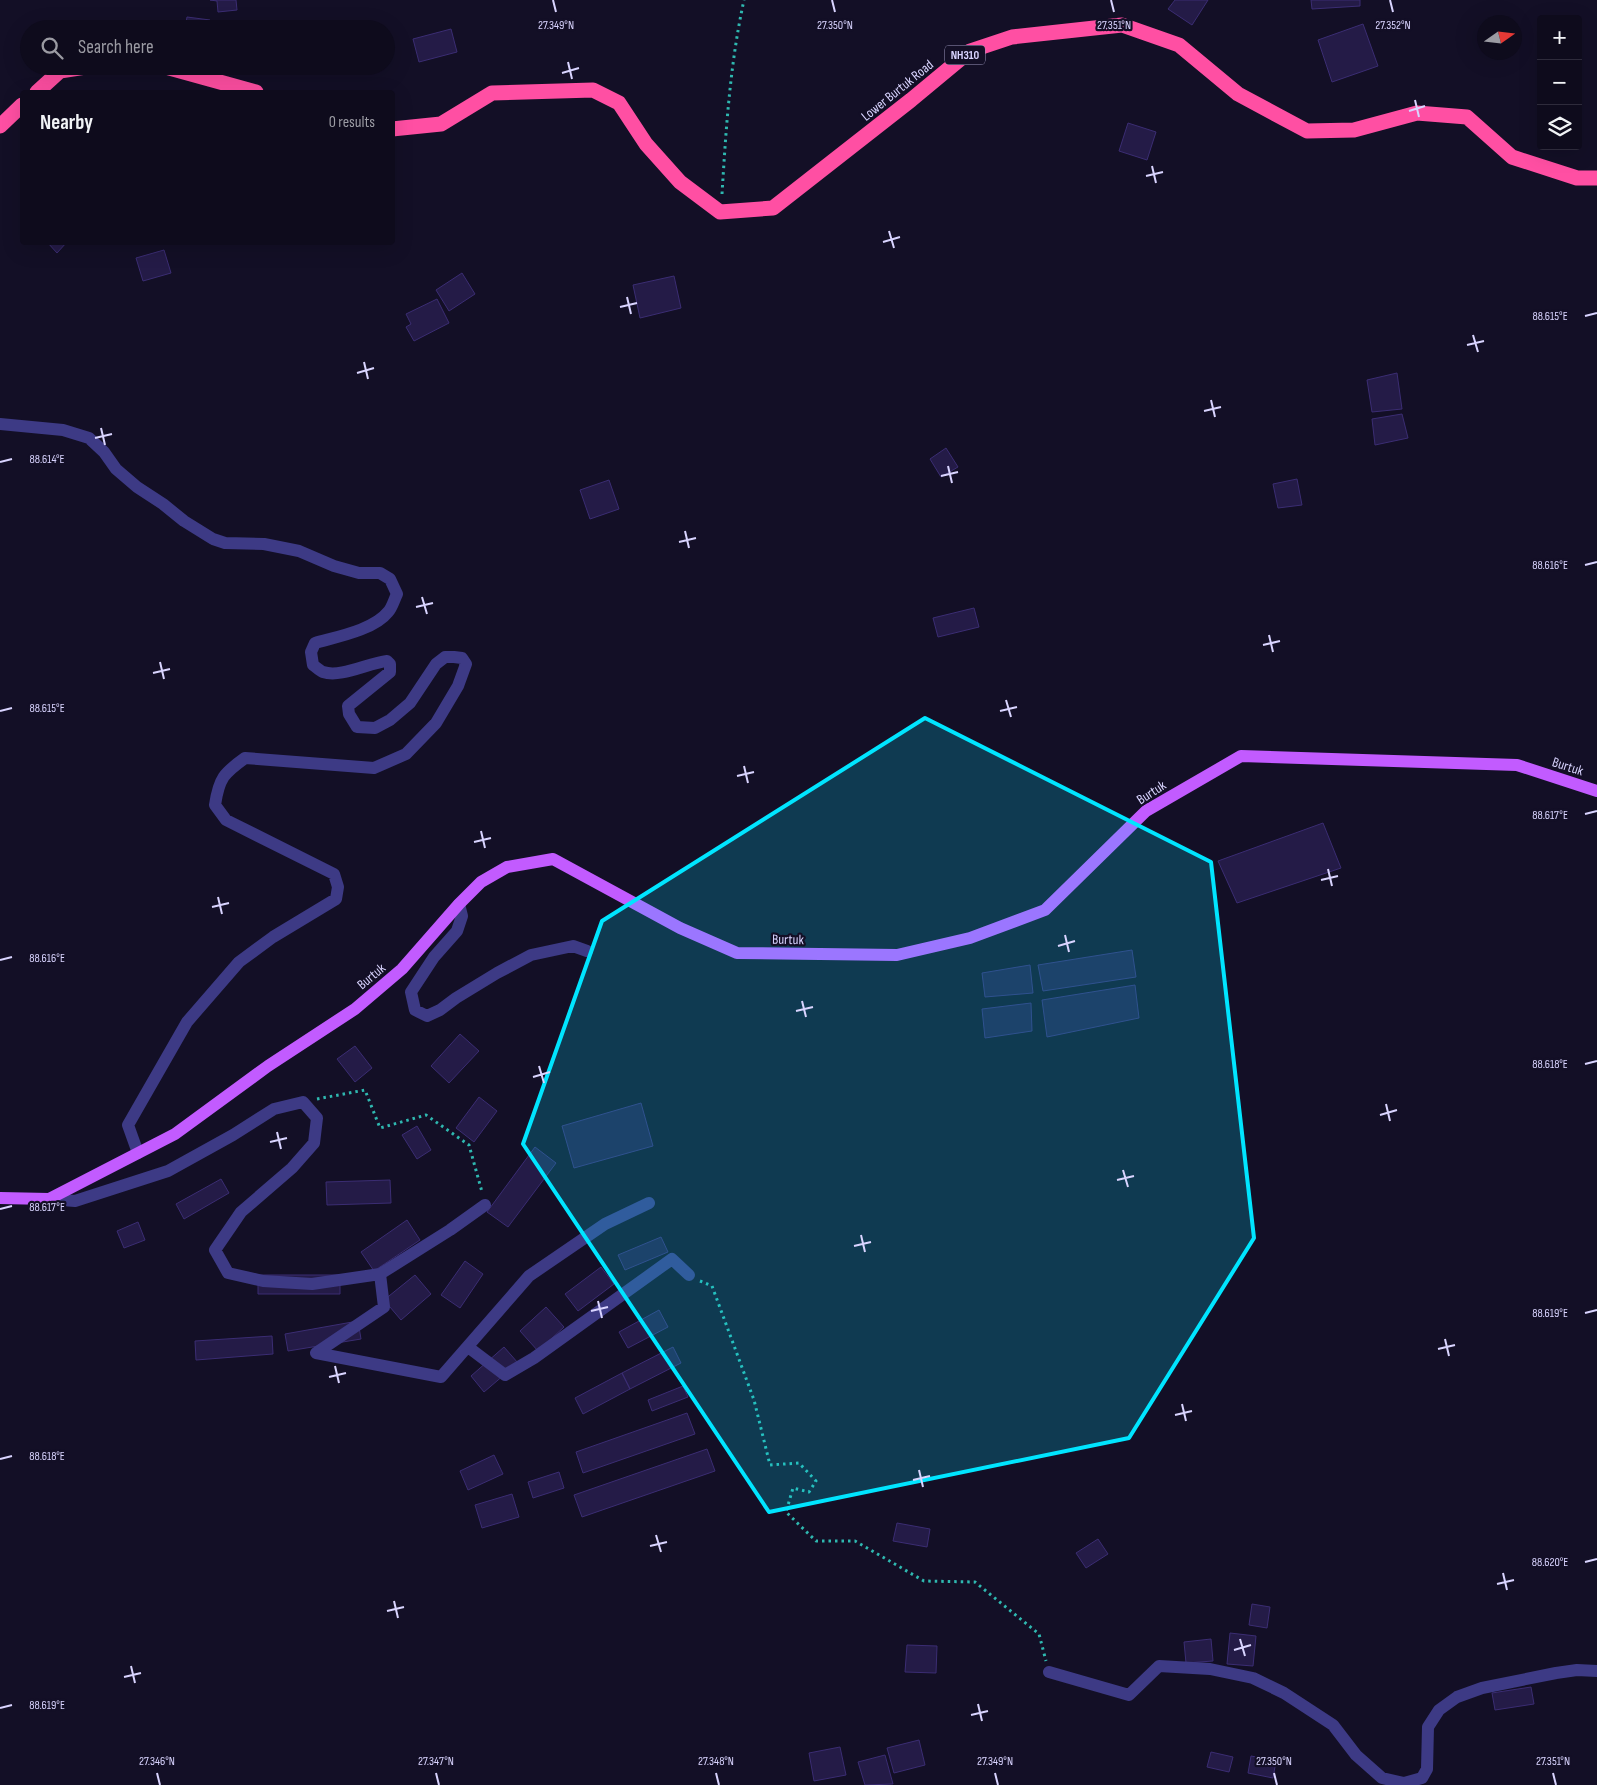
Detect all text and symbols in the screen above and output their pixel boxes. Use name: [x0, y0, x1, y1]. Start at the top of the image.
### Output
north arrow: [1477, 15, 1522, 60]
map controls: [1537, 15, 1582, 150]
button: +: [1537, 15, 1582, 60]
text: 27.349°N: [538, 18, 574, 33]
text: 27.350°N: [817, 18, 853, 33]
text: 27.351°N: [1097, 18, 1131, 33]
text: 27.352°N: [1375, 18, 1411, 33]
search box: [20, 20, 395, 75]
icon: search: [38, 34, 66, 62]
text: Search here: [78, 36, 154, 59]
road number: NH310: [945, 46, 985, 64]
street label: Lower Burtuk Road: [858, 56, 937, 125]
button: −: [1537, 60, 1582, 105]
button: layers: [1537, 105, 1582, 150]
text: Nearby: [40, 110, 93, 135]
text: 0 results: [329, 113, 375, 132]
text: 88.615°E: [1532, 309, 1568, 324]
text: 88.614°E: [29, 452, 65, 467]
text: 88.616°E: [1532, 558, 1568, 573]
text: 88.615°E: [29, 701, 65, 716]
street label: Burtuk: [1550, 753, 1586, 780]
street label: Burtuk: [1133, 776, 1170, 808]
text: 88.617°E: [1532, 808, 1568, 823]
street label: Burtuk: [772, 931, 805, 948]
text: 88.616°E: [29, 951, 65, 966]
street label: Burtuk: [354, 959, 389, 993]
text: 88.618°E: [1532, 1057, 1568, 1072]
text: 88.617°E: [29, 1200, 65, 1215]
text: 88.619°E: [1532, 1306, 1568, 1321]
text: 88.618°E: [29, 1449, 65, 1464]
text: 88.620°E: [1532, 1555, 1568, 1570]
text: 88.619°E: [29, 1698, 65, 1713]
text: 27.346°N: [139, 1754, 175, 1769]
text: 27.347°N: [418, 1754, 454, 1769]
text: 27.348°N: [698, 1754, 734, 1769]
text: 27.349°N: [977, 1754, 1013, 1769]
text: 27.350°N: [1256, 1754, 1292, 1769]
text: 27.351°N: [1536, 1754, 1570, 1769]

